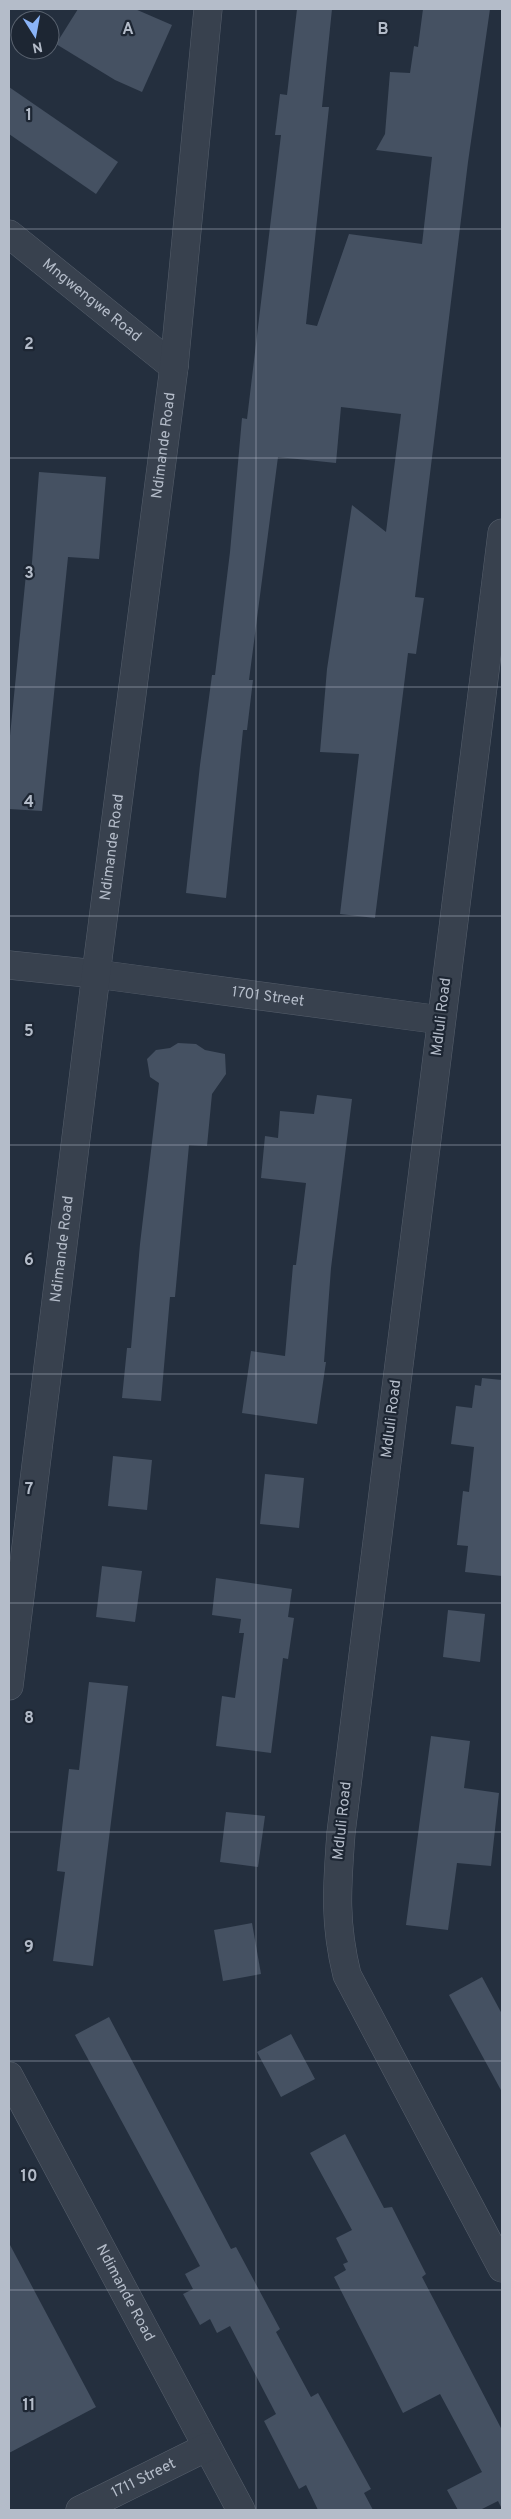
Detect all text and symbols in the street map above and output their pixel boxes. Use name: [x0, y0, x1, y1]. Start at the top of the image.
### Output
north arrow: [10, 10, 60, 60]
text: A: [122, 20, 134, 40]
text: B: [377, 20, 389, 40]
text: N: [31, 37, 44, 56]
text: 1: [26, 106, 32, 126]
street label: Mngwengwe Road: [38, 255, 145, 346]
text: 2: [24, 335, 34, 355]
street label: Ndimande Road: [148, 391, 180, 500]
text: 3: [24, 564, 34, 584]
text: 4: [24, 793, 34, 813]
street label: Ndimande Road: [96, 793, 129, 902]
street label: Mdluli Road: [428, 977, 456, 1057]
street label: 1701 Street: [231, 983, 305, 1011]
text: 5: [24, 1022, 34, 1042]
street label: Ndimande Road: [46, 1195, 78, 1304]
text: 6: [24, 1251, 34, 1271]
street label: Mdluli Road: [378, 1379, 406, 1459]
text: 7: [25, 1480, 33, 1500]
text: 8: [24, 1709, 34, 1729]
street label: Mdluli Road: [329, 1781, 357, 1861]
text: 9: [24, 1938, 34, 1958]
text: 10: [21, 2167, 37, 2187]
street label: Ndimande Road: [91, 2241, 159, 2345]
text: 11: [23, 2396, 35, 2416]
street label: 1711 Street: [108, 2454, 179, 2502]

